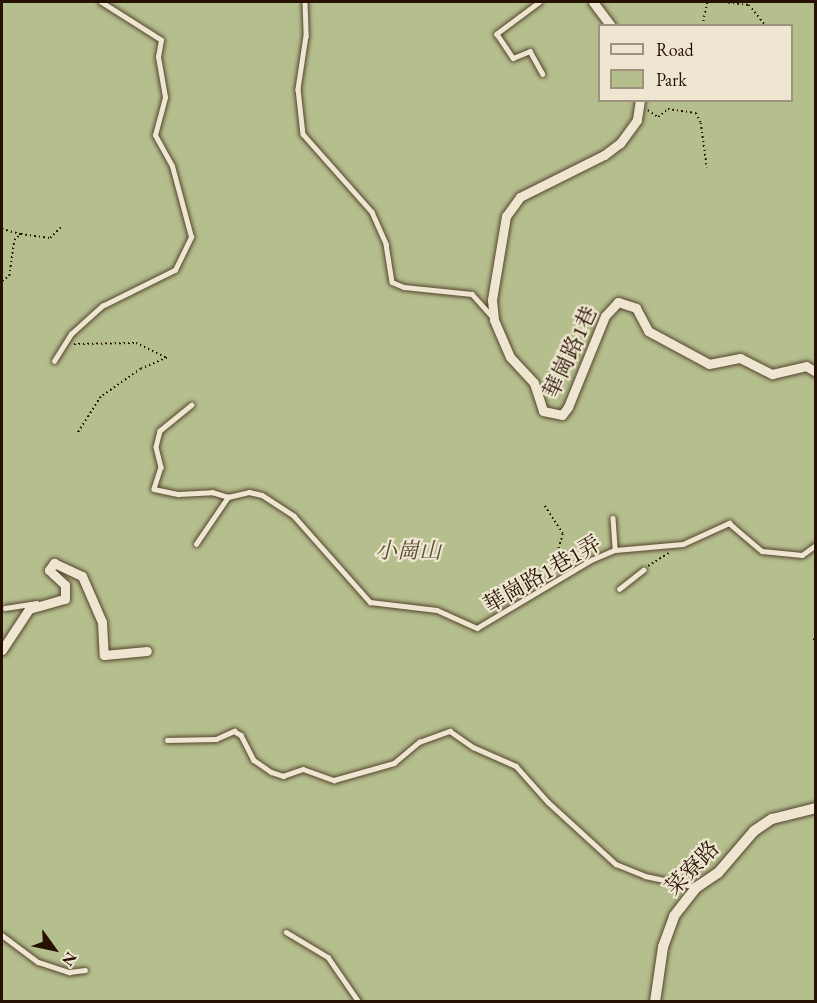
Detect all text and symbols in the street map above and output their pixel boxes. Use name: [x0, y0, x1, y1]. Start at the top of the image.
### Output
legend: [598, 24, 793, 102]
text: Road: [656, 38, 694, 61]
text: Park: [656, 68, 687, 91]
street label: 華崗路1巷: [537, 302, 603, 402]
street label: 華崗路1巷1弄: [479, 530, 605, 618]
park label: 小崗山: [375, 538, 441, 564]
street label: 菜寮路: [660, 835, 724, 901]
north arrow: [24, 919, 84, 979]
text: N: [57, 948, 82, 970]

